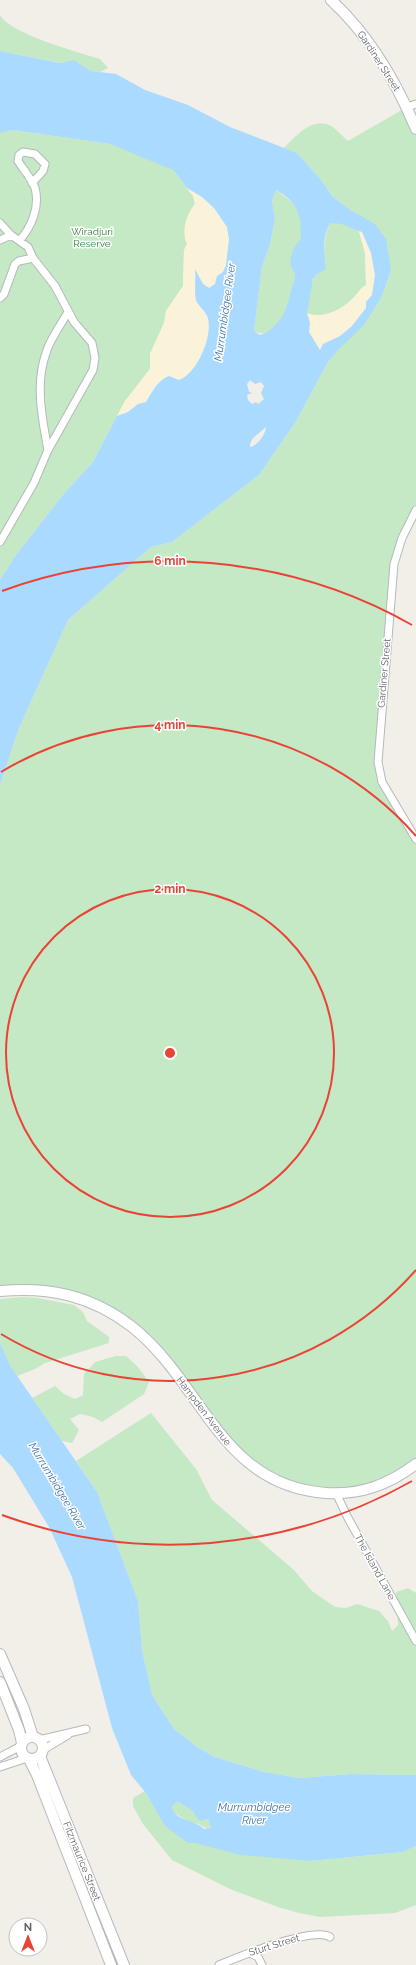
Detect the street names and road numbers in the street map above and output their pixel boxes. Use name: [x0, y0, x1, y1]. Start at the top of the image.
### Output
street label: Gardiner Street: [355, 29, 403, 94]
street label: Gardiner Street: [375, 637, 393, 708]
street label: Hampden Avenue: [175, 1374, 234, 1448]
street label: The Island Lane: [352, 1532, 398, 1602]
street label: Fitzmaurice Street: [61, 1820, 103, 1903]
street label: Sturt Street: [247, 1932, 301, 1958]

